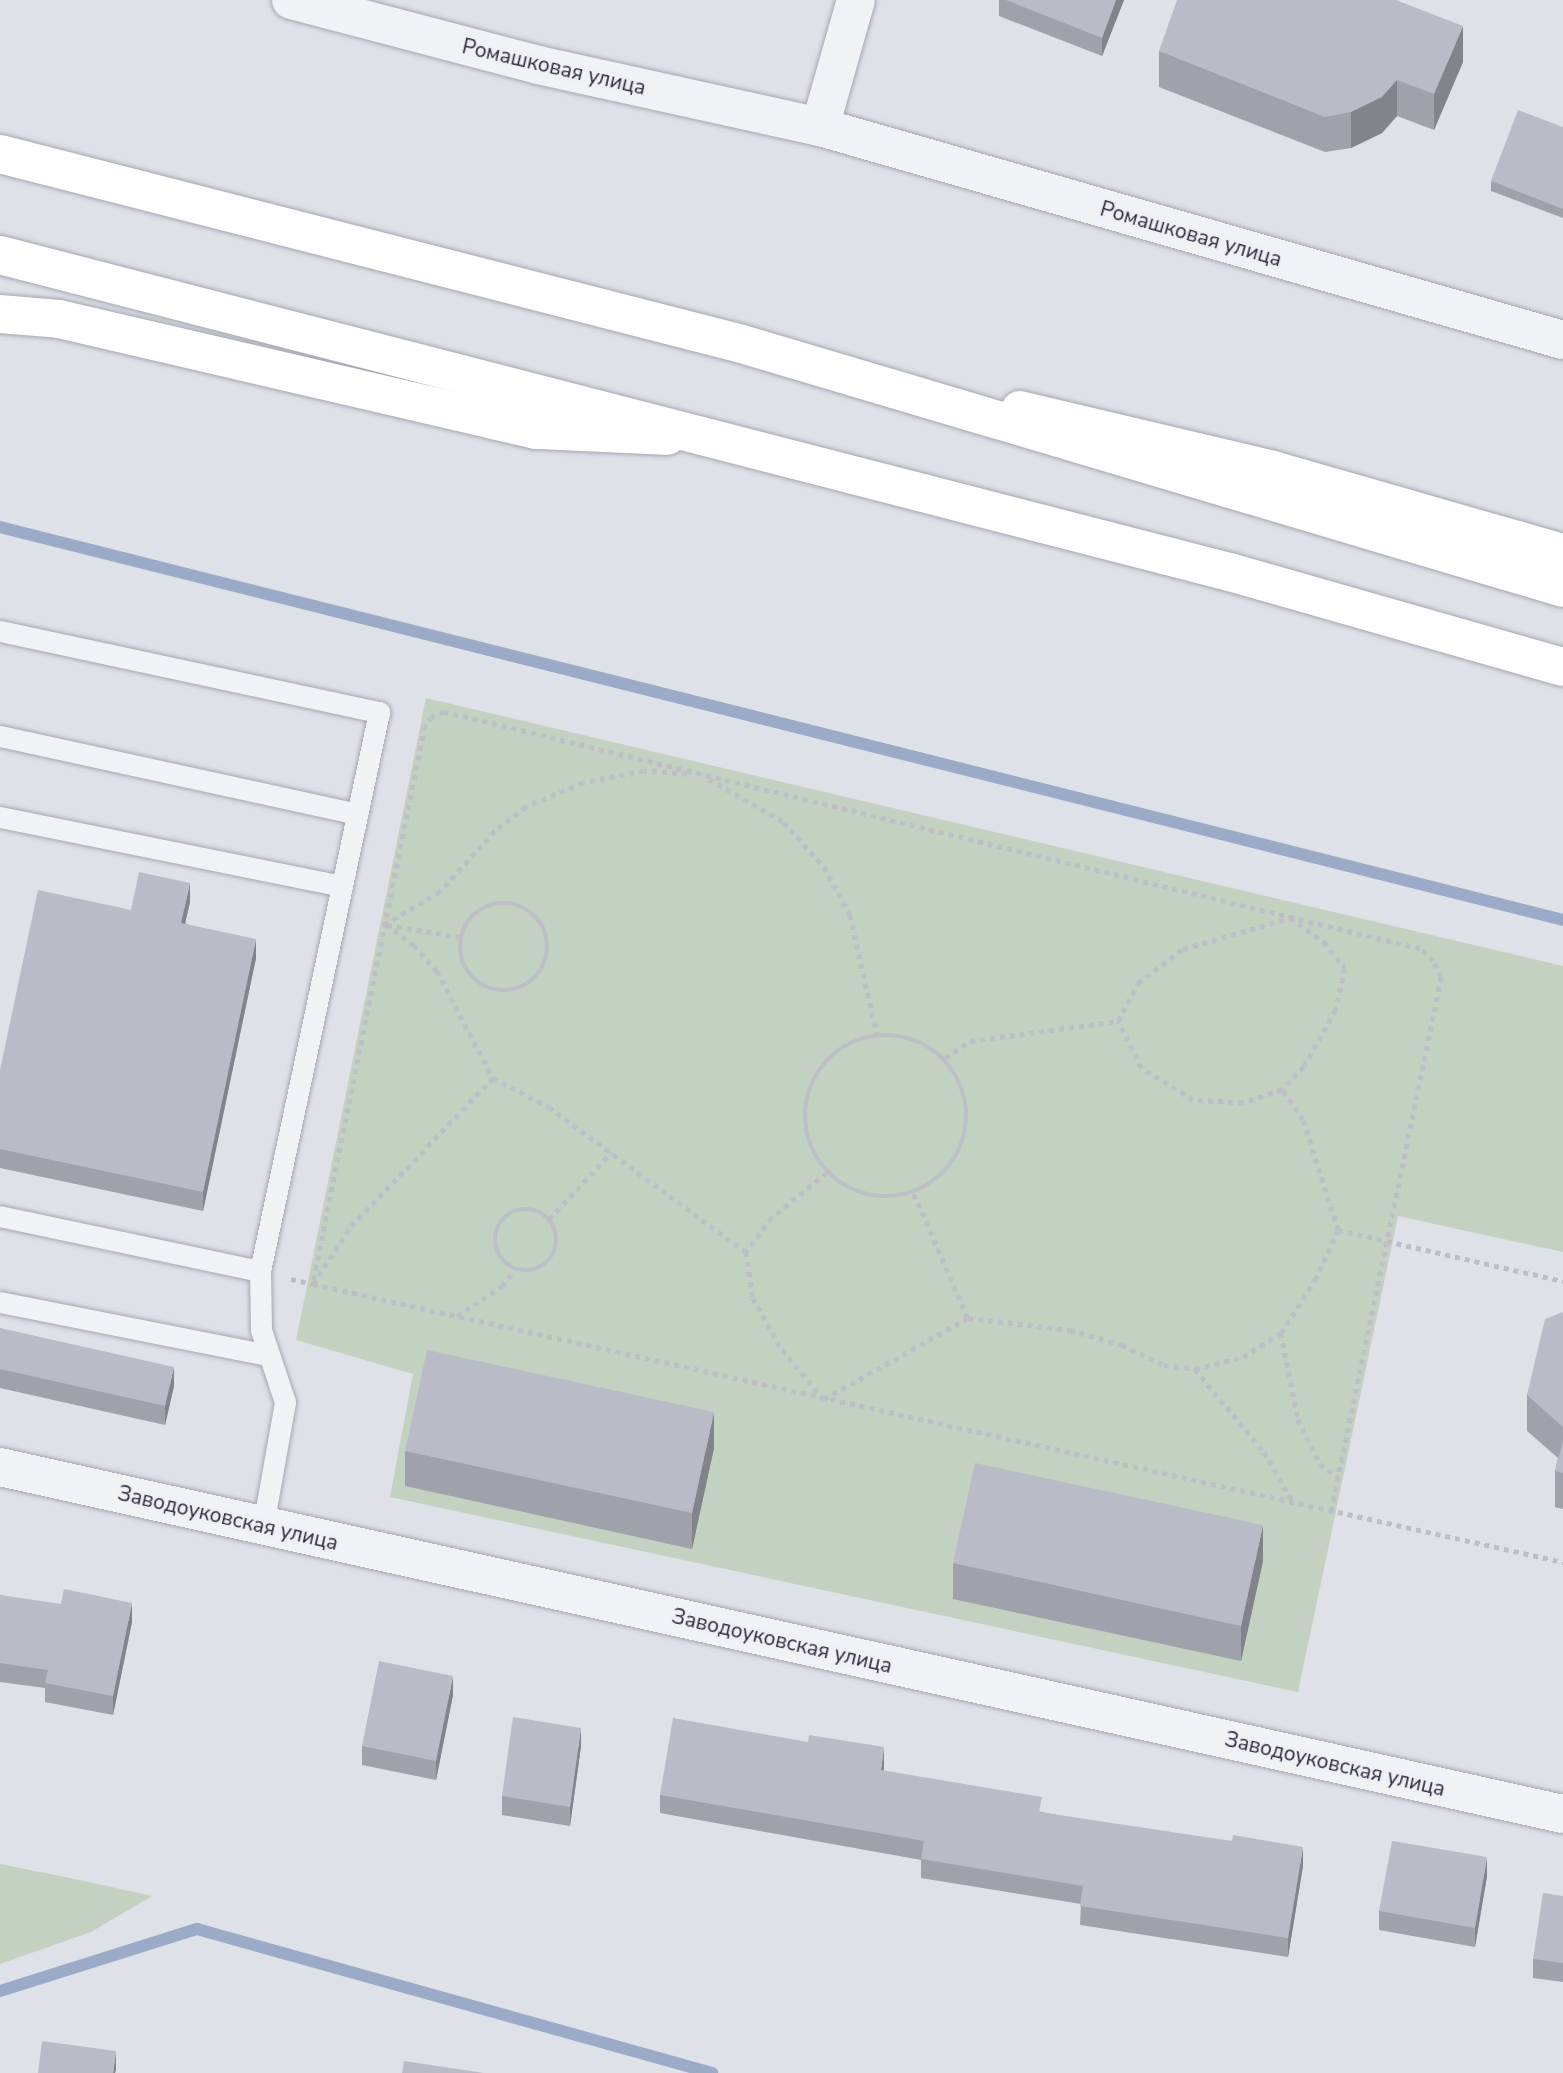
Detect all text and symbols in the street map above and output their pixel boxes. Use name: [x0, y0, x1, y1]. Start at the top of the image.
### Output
street label: Ромашковая улица: [460, 34, 648, 100]
street label: Ромашковая улица: [1097, 196, 1285, 272]
street label: Заводоуковская улица: [115, 1480, 341, 1556]
street label: Заводоуковская улица: [669, 1603, 895, 1679]
street label: Заводоуковская улица: [1222, 1726, 1448, 1802]

